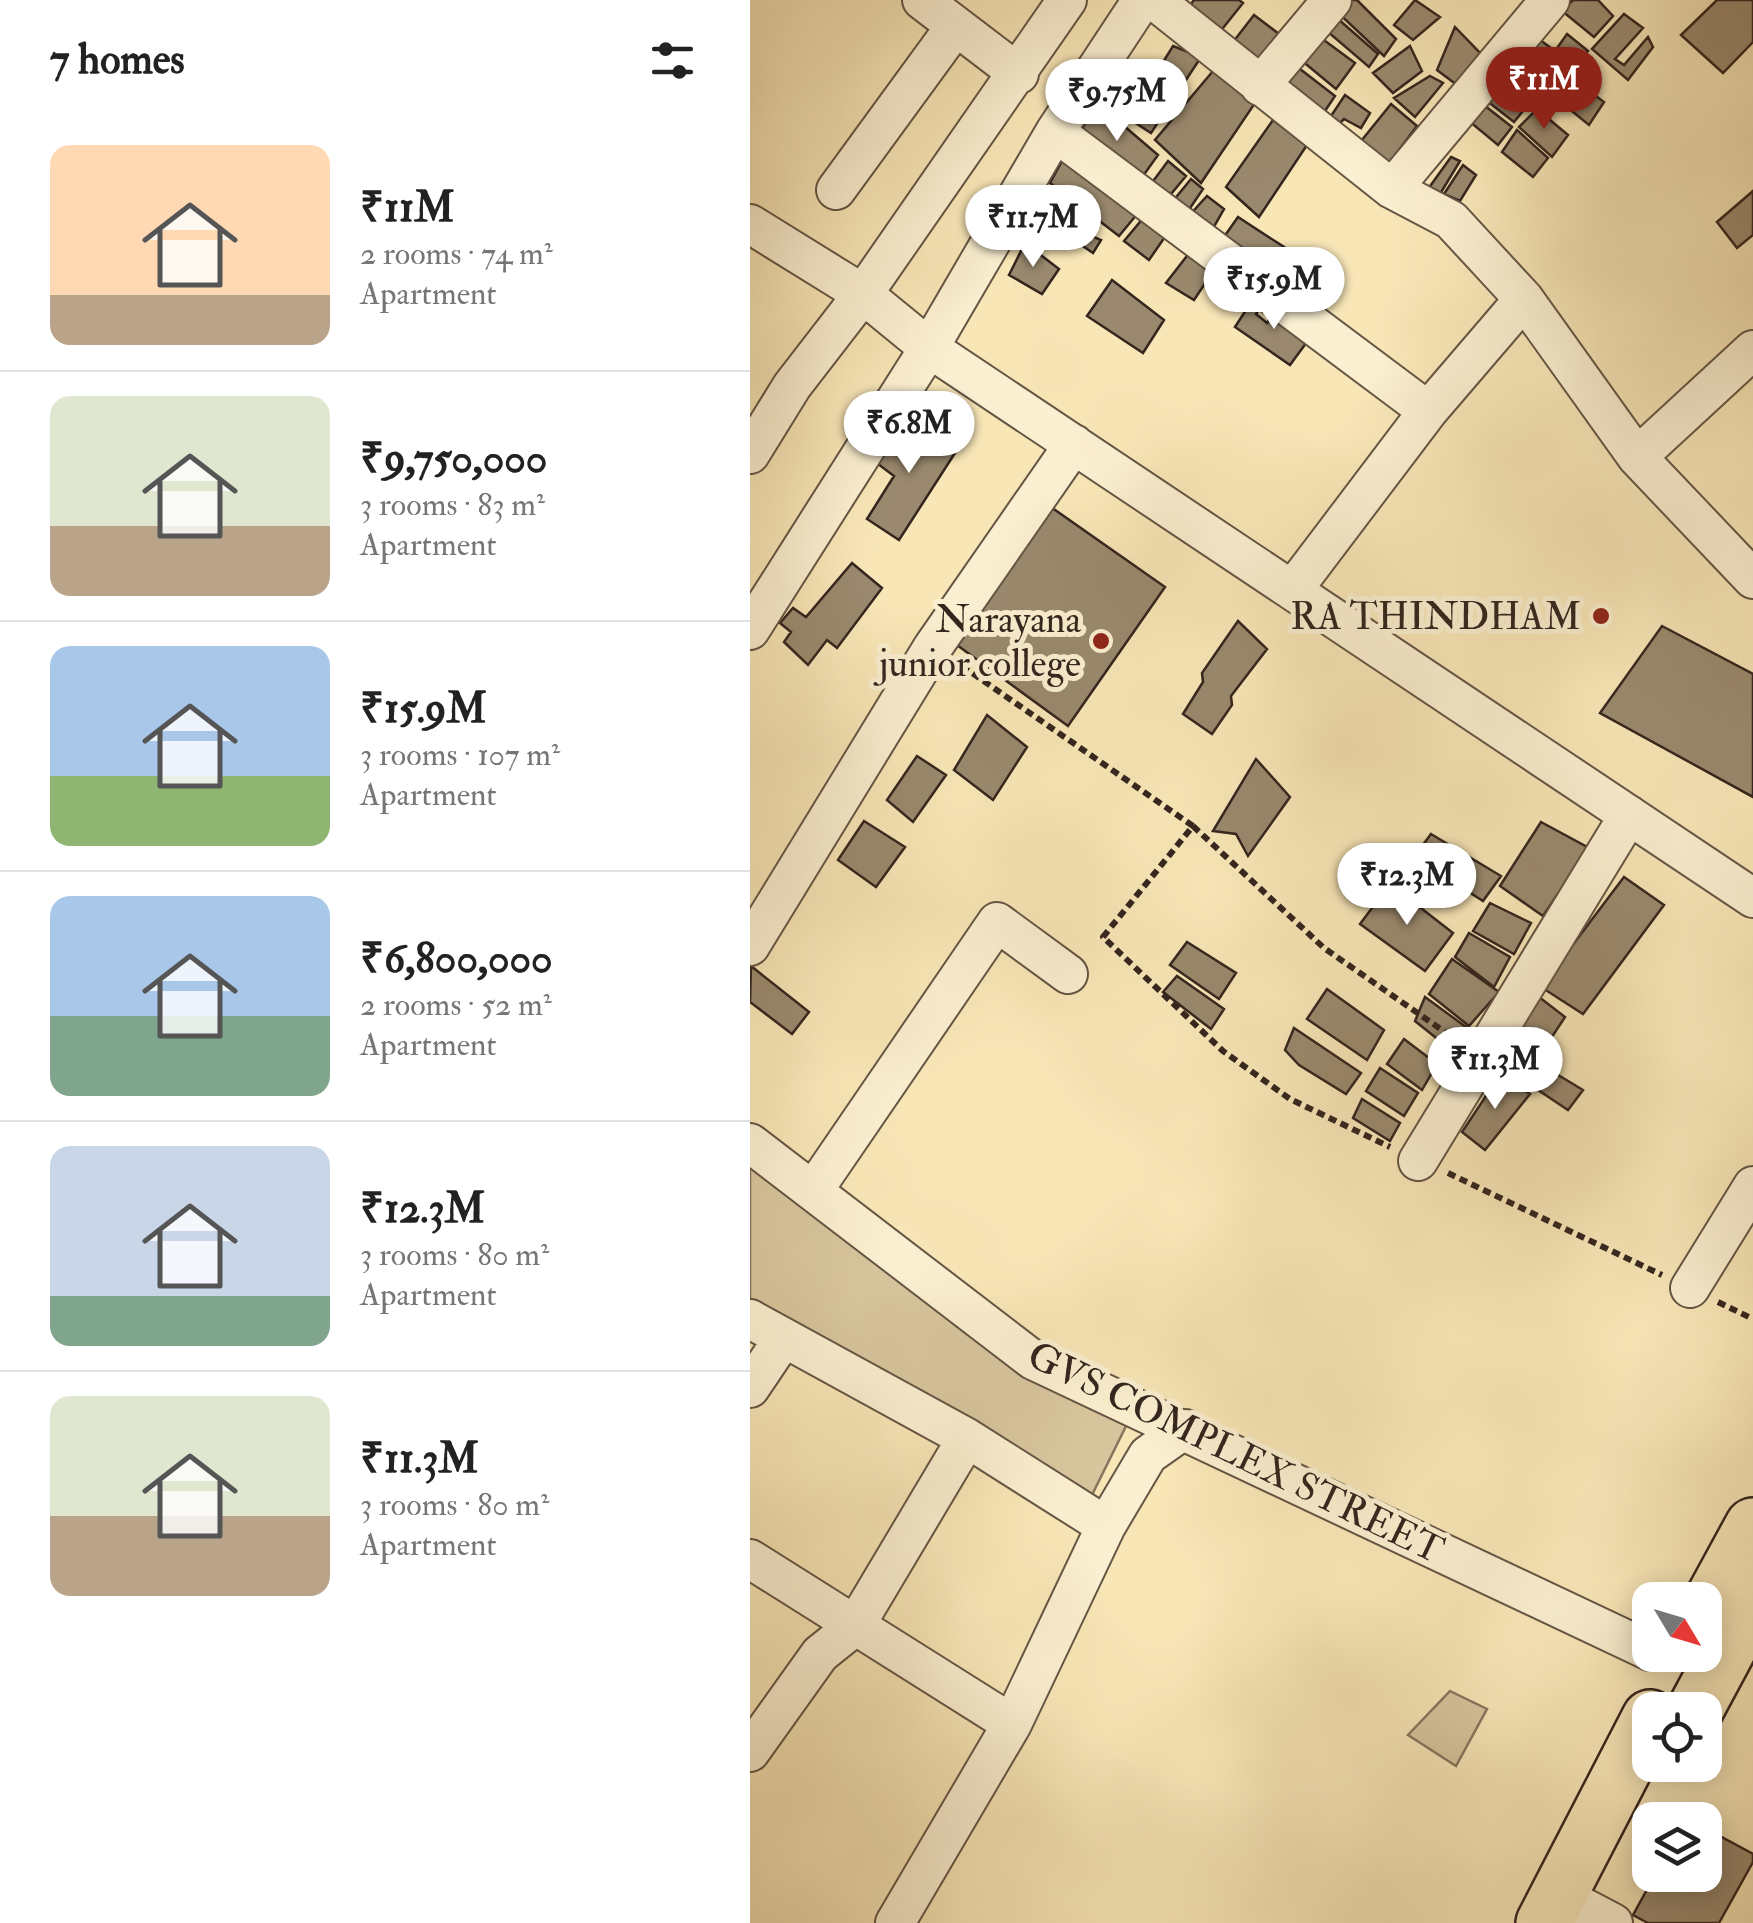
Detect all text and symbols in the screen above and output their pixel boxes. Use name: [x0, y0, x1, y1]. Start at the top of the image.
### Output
icon: filters: [645, 33, 700, 88]
text: 7 homes: [50, 34, 185, 86]
pin: ₹11M: [1485, 47, 1603, 132]
pin: ₹9.75M: [1036, 59, 1198, 144]
text: ₹11M: [1508, 59, 1580, 99]
text: ₹9.75M: [1067, 71, 1167, 111]
text: ₹11M: [360, 182, 455, 234]
icon: home: [130, 185, 250, 305]
pin: ₹11.7M: [952, 185, 1114, 270]
text: ₹11.7M: [987, 197, 1079, 237]
text: 2 rooms · 74 m²: [360, 234, 553, 274]
pin: ₹15.9M: [1193, 247, 1355, 332]
text: ₹15.9M: [1226, 259, 1322, 299]
text: Apartment: [360, 274, 497, 314]
pin: ₹6.8M: [839, 391, 979, 476]
text: ₹6.8M: [866, 403, 952, 443]
text: ₹9,750,000: [360, 433, 547, 485]
icon: home: [130, 436, 250, 556]
text: 3 rooms · 83 m²: [360, 485, 545, 525]
text: Apartment: [360, 525, 497, 565]
place label: RA THINDHAM: [1290, 593, 1581, 641]
place label: Narayana junior college: [873, 596, 1081, 688]
marker: RA THINDHAM: [1590, 605, 1612, 627]
marker: Narayana junior college: [1090, 630, 1112, 652]
text: ₹15.9M: [360, 683, 487, 735]
icon: home: [130, 686, 250, 806]
text: 3 rooms · 107 m²: [360, 735, 560, 775]
text: Apartment: [360, 775, 497, 815]
pin: ₹12.3M: [1326, 843, 1488, 928]
text: ₹12.3M: [1359, 855, 1455, 895]
text: ₹6,800,000: [360, 933, 553, 985]
icon: home: [130, 936, 250, 1056]
text: 2 rooms · 52 m²: [360, 985, 552, 1025]
text: Apartment: [360, 1025, 497, 1065]
pin: ₹11.3M: [1414, 1027, 1576, 1112]
text: ₹11.3M: [1450, 1039, 1540, 1079]
text: ₹12.3M: [360, 1183, 485, 1235]
icon: home: [130, 1186, 250, 1306]
text: 3 rooms · 80 m²: [360, 1235, 549, 1275]
text: Apartment: [360, 1275, 497, 1315]
street label: GVS COMPLEX STREET: [1020, 1331, 1451, 1575]
text: ₹11.3M: [360, 1433, 479, 1485]
icon: home: [130, 1436, 250, 1556]
text: 3 rooms · 80 m²: [360, 1485, 549, 1525]
text: Apartment: [360, 1525, 497, 1565]
north arrow: [1632, 1582, 1722, 1672]
map controls: [1632, 1582, 1722, 1892]
button: locate: [1632, 1692, 1722, 1782]
button: layers: [1632, 1802, 1722, 1892]

